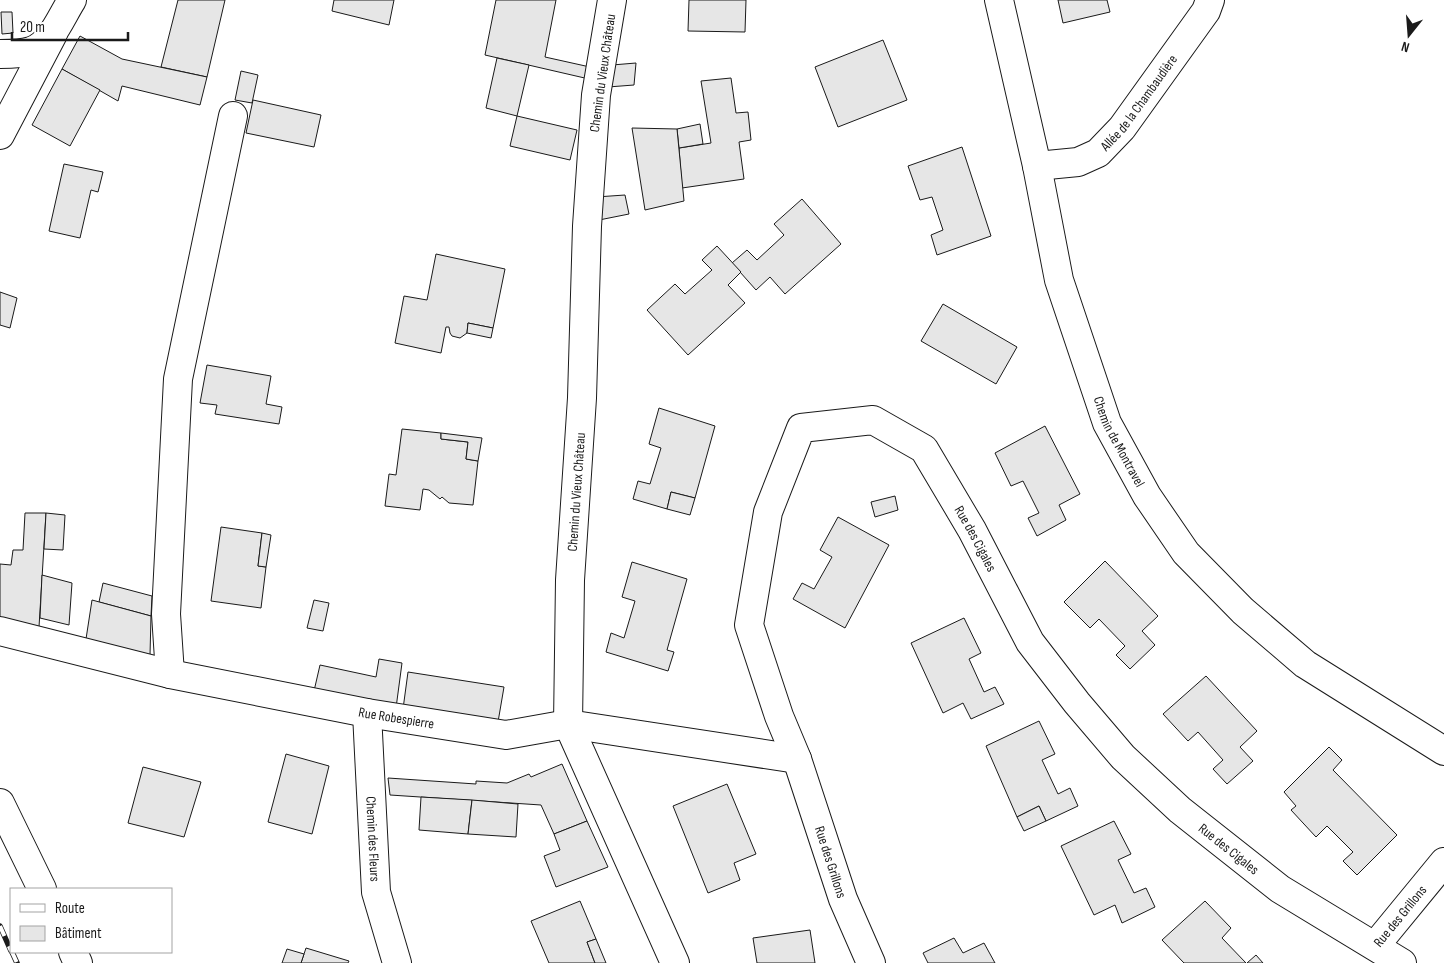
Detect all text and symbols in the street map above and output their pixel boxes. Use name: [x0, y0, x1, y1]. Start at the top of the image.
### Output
scale bar: [12, 10, 129, 42]
north arrow: [1384, 10, 1434, 60]
street label: Chemin du Vieux Château: [586, 13, 619, 133]
text: 20 m: [20, 18, 45, 37]
text: N: [1399, 38, 1411, 56]
street label: Allée de la Chambaudière: [1096, 51, 1181, 155]
street label: Chemin de Montravel: [1090, 394, 1148, 490]
street label: Chemin du Vieux Château: [564, 432, 589, 552]
street label: Rue des Cigales: [951, 503, 1000, 575]
street label: Rue Robespierre: [357, 704, 435, 733]
street label: Chemin des Fleurs: [362, 796, 383, 882]
street label: Rue des Cigales: [1195, 820, 1262, 878]
street label: Rue des Grillons: [811, 824, 850, 900]
street label: Rue des Grillons: [1370, 882, 1430, 950]
legend: [10, 888, 172, 953]
text: Route: [55, 899, 85, 918]
text: Bâtiment: [55, 924, 102, 943]

